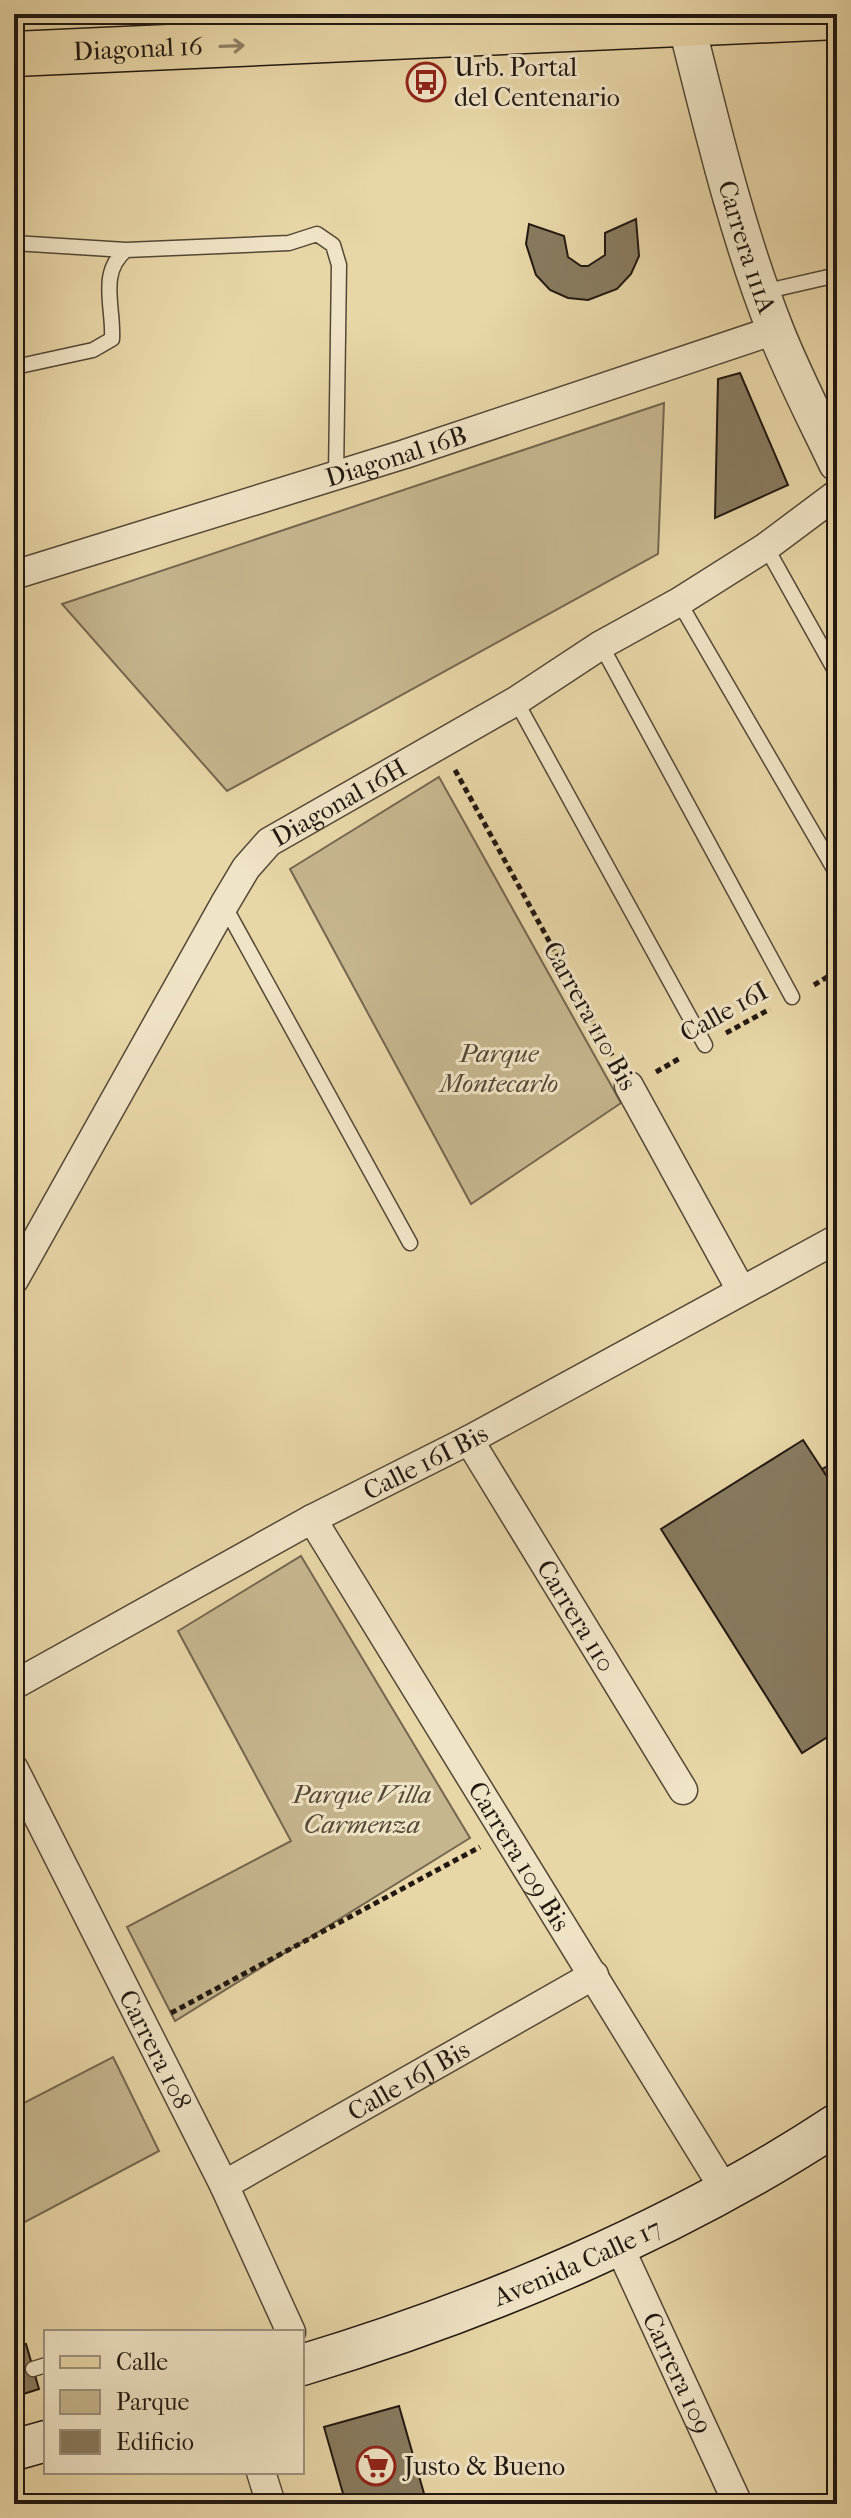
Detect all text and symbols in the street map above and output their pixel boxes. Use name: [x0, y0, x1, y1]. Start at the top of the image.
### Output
street label: Diagonal 16: [72, 30, 204, 67]
one-way arrow: [218, 38, 245, 53]
place label: Urb. Portal del Centenario: [454, 52, 620, 113]
bus stop icon: Urb. Portal del Centenario: [405, 61, 447, 103]
street label: Carrera 111A: [712, 177, 783, 319]
street label: Diagonal 16B: [322, 419, 471, 493]
street label: Diagonal 16H: [266, 751, 412, 853]
street label: Carrera 110 Bis: [536, 936, 644, 1096]
street label: Calle 16I: [675, 975, 773, 1049]
park label: Parque Montecarlo: [438, 1038, 558, 1099]
street label: Calle 16I Bis: [358, 1417, 493, 1506]
street label: Carrera 110: [530, 1554, 623, 1678]
street label: Carrera 109 Bis: [462, 1776, 577, 1937]
park label: Parque Villa Carmenza: [292, 1779, 431, 1840]
street label: Carrera 108: [112, 1984, 199, 2114]
street label: Calle 16J Bis: [342, 2034, 475, 2127]
street label: Avenida Calle 17: [488, 2211, 666, 2313]
street label: Carrera 109: [636, 2307, 719, 2439]
legend: [44, 2330, 304, 2474]
text: Calle: [116, 2348, 168, 2376]
text: Parque: [116, 2388, 189, 2416]
text: Edificio: [116, 2428, 194, 2456]
supermarket icon: Justo & Bueno: [355, 2445, 397, 2487]
place label: Justo & Bueno: [402, 2451, 565, 2482]

